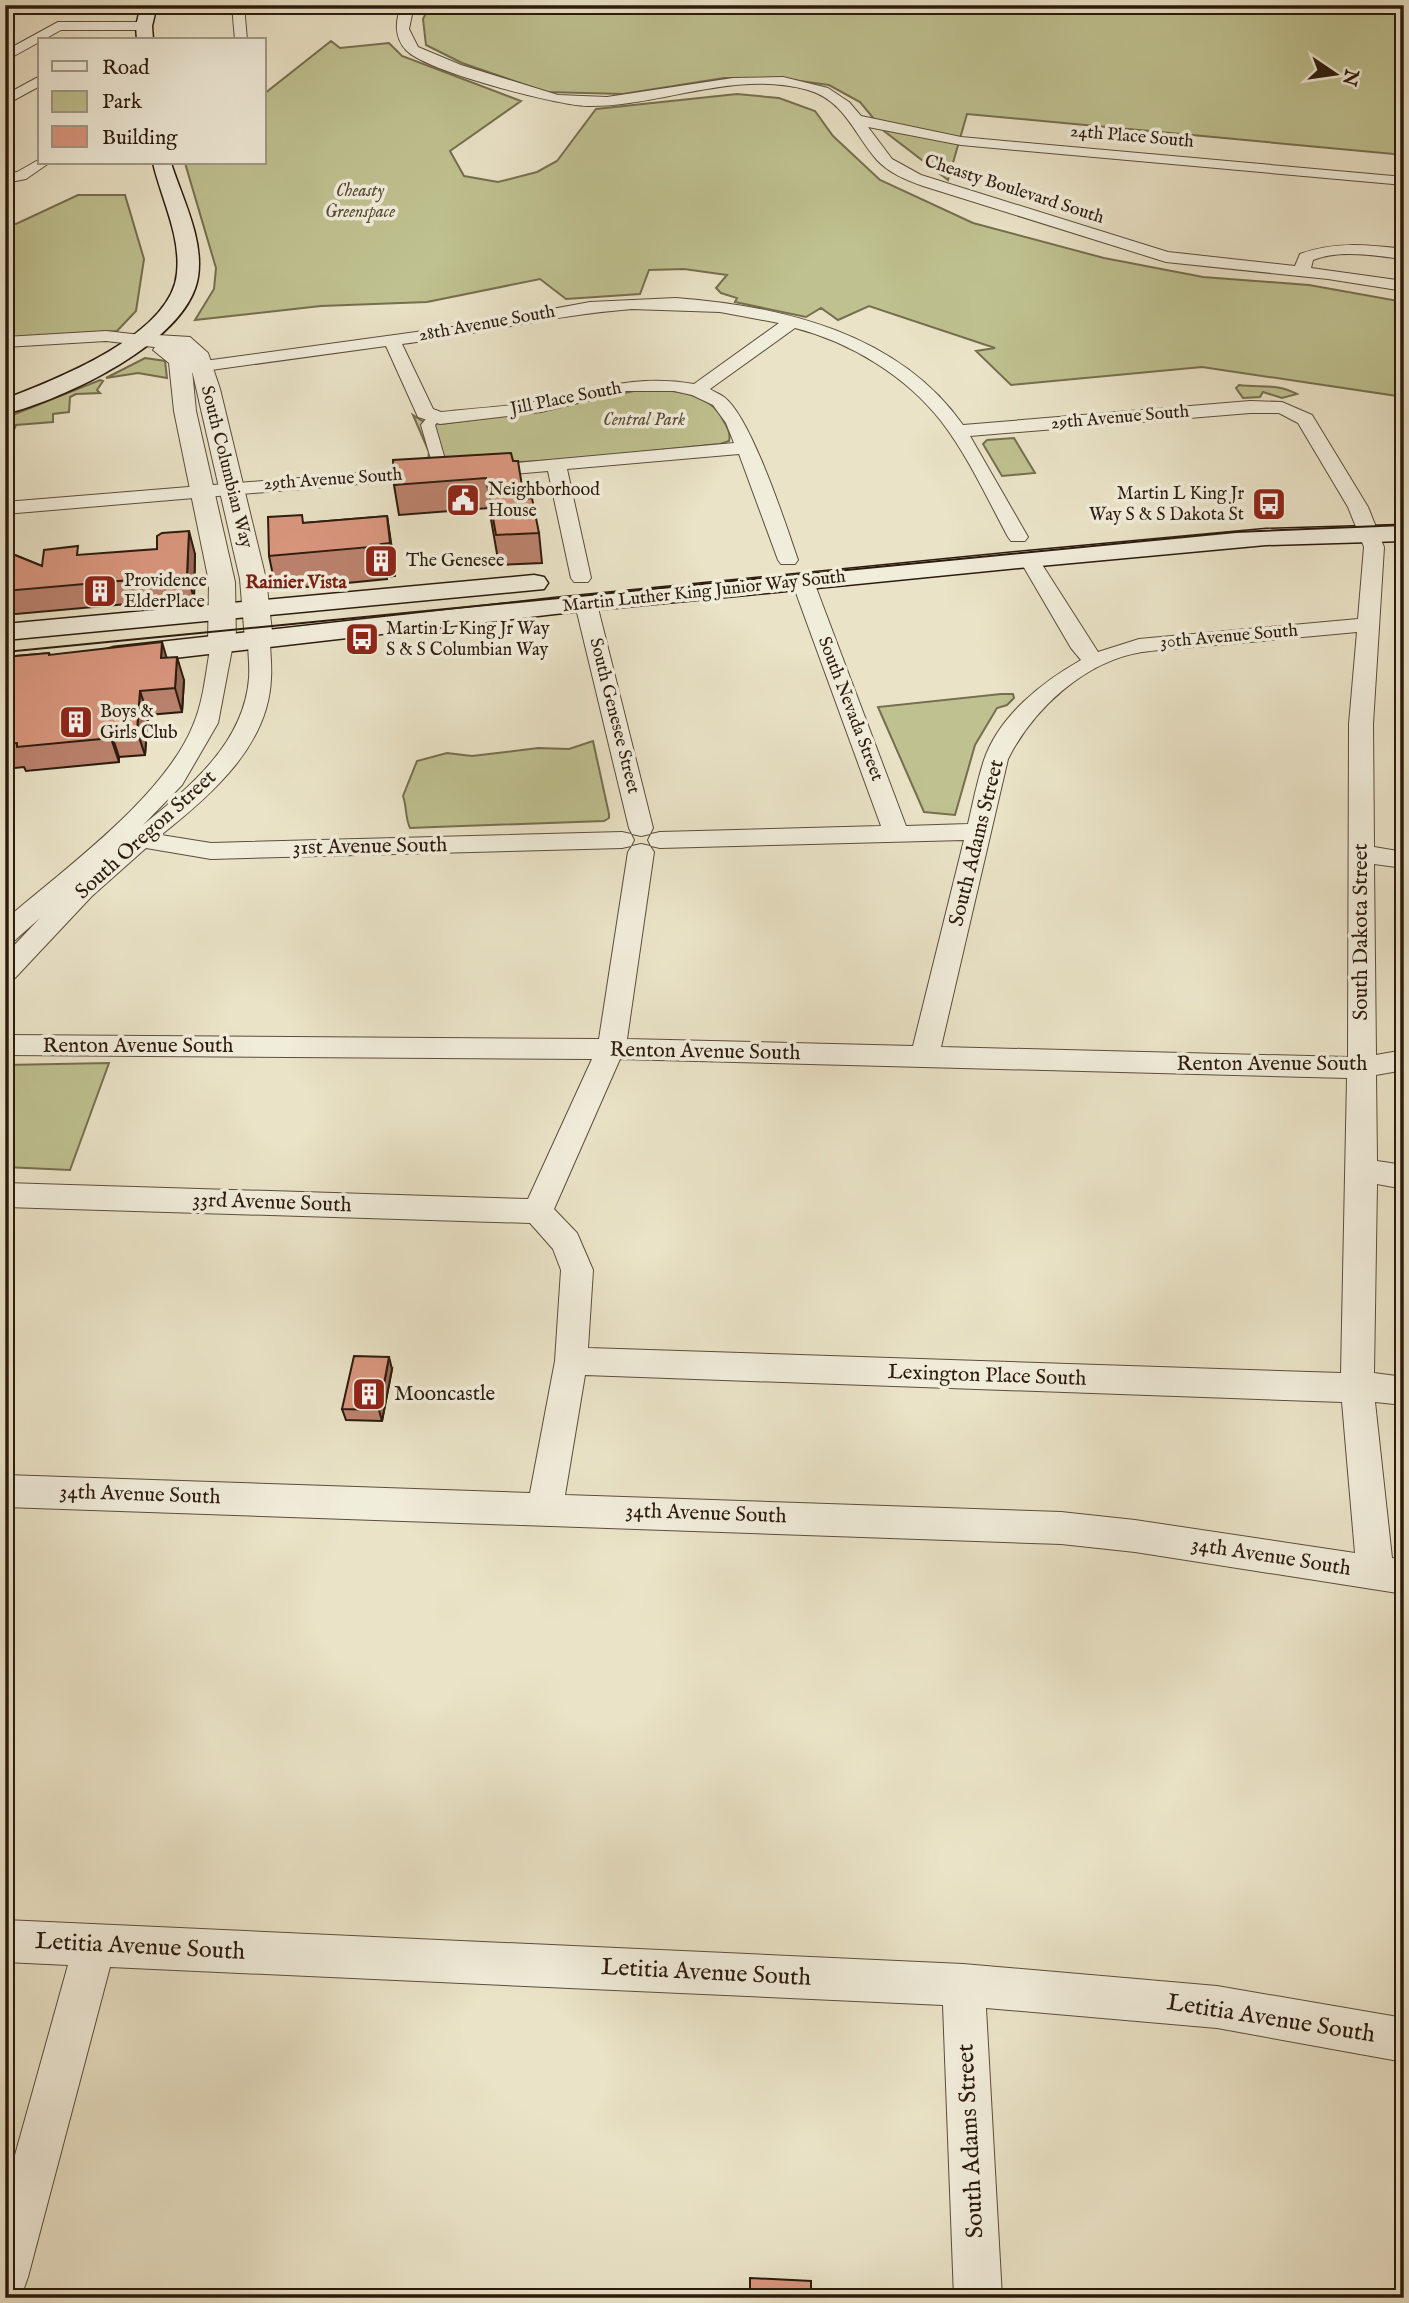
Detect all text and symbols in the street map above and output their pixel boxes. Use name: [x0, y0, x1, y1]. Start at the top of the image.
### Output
legend: [38, 38, 266, 164]
north arrow: [1300, 38, 1370, 108]
text: Road: [102, 55, 150, 82]
text: N: [1336, 66, 1363, 89]
text: Park: [102, 89, 143, 116]
street label: 24th Place South: [1069, 120, 1195, 154]
text: Building: [102, 125, 178, 152]
street label: Cheasty Boulevard South: [921, 150, 1107, 230]
park label: Cheasty Greenspace: [325, 180, 395, 224]
street label: 28th Avenue South: [417, 301, 557, 347]
street label: Jill Place South: [506, 377, 624, 421]
street label: South Columbian Way: [195, 383, 257, 551]
street label: 29th Avenue South: [1050, 400, 1191, 436]
park label: Central Park: [603, 409, 685, 432]
street label: 29th Avenue South: [263, 464, 403, 496]
place label: Neighborhood House: [488, 479, 600, 523]
public building icon: Neighborhood House: [444, 481, 482, 519]
place label: Martin L King Jr Way S & S Dakota St: [1089, 483, 1244, 527]
bus stop icon: Martin L King Jr Way S & S Dakota St: [1250, 485, 1288, 523]
building icon: The Genesee: [362, 542, 400, 580]
place label: The Genesee: [406, 550, 504, 573]
street label: Martin Luther King Junior Way South: [561, 566, 847, 618]
place label: Providence ElderPlace: [124, 570, 207, 614]
district label: Rainier Vista: [245, 571, 348, 595]
building icon: Providence ElderPlace: [81, 572, 119, 610]
place label: Martin L King Jr Way S & S Columbian Way: [386, 618, 550, 662]
street label: 30th Avenue South: [1159, 619, 1299, 654]
bus stop icon: Martin L King Jr Way S & S Columbian Way: [343, 620, 381, 658]
street label: South Nevada Street: [812, 633, 888, 785]
street label: South Genesee Street: [584, 636, 644, 796]
place label: Boys & Girls Club: [100, 701, 178, 745]
building icon: Boys & Girls Club: [57, 703, 95, 741]
street label: South Adams Street: [943, 757, 1011, 929]
street label: South Oregon Street: [70, 764, 222, 906]
street label: 31st Avenue South: [292, 832, 448, 862]
street label: South Dakota Street: [1348, 843, 1375, 1021]
street label: Renton Avenue South: [43, 1033, 233, 1060]
street label: Renton Avenue South: [609, 1037, 801, 1067]
street label: Renton Avenue South: [1177, 1051, 1367, 1078]
street label: 33rd Avenue South: [192, 1187, 352, 1219]
street label: Lexington Place South: [887, 1359, 1087, 1393]
building icon: Mooncastle: [350, 1375, 388, 1413]
place label: Mooncastle: [394, 1381, 496, 1408]
street label: 34th Avenue South: [59, 1479, 221, 1511]
street label: 34th Avenue South: [625, 1498, 787, 1530]
street label: 34th Avenue South: [1189, 1531, 1353, 1583]
street label: Letitia Avenue South: [34, 1926, 246, 1968]
street label: Letitia Avenue South: [600, 1952, 812, 1994]
street label: Letitia Avenue South: [1165, 1987, 1378, 2051]
street label: South Adams Street: [950, 2043, 992, 2239]

